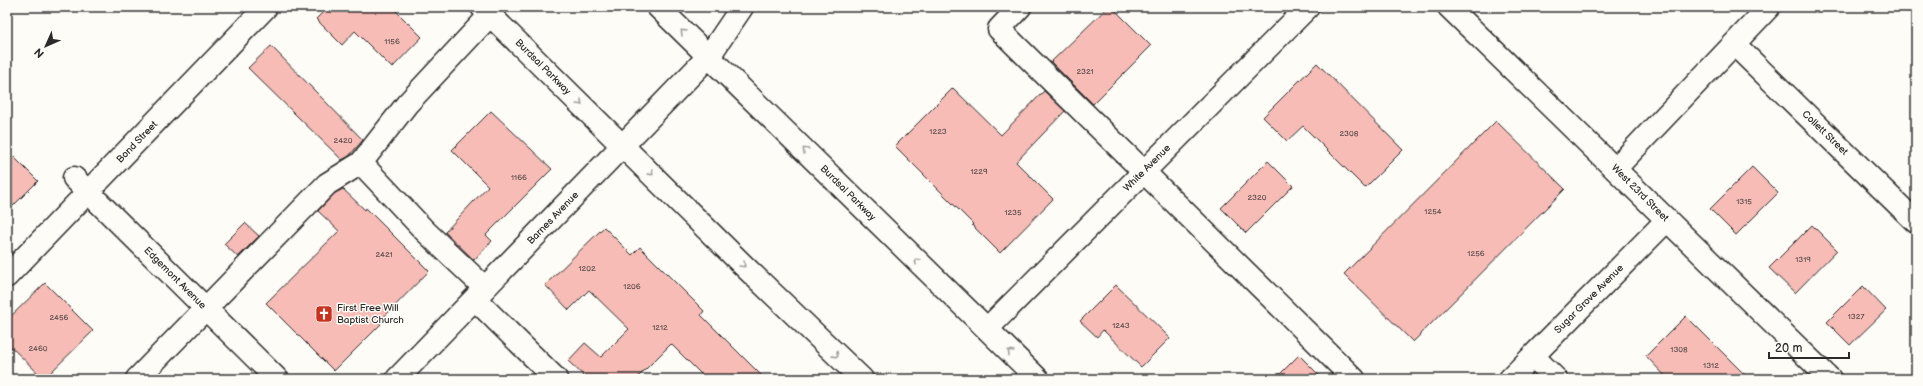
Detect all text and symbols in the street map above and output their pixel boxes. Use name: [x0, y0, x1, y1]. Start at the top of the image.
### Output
north arrow: [26, 26, 66, 66]
one-way arrow: [681, 30, 688, 37]
house number: 1156: [384, 37, 400, 46]
street label: Burdsal Parkway: [513, 37, 574, 98]
text: N: [32, 45, 47, 60]
house number: 2321: [1076, 67, 1094, 76]
one-way arrow: [575, 98, 583, 106]
street label: Collett Street: [1800, 108, 1850, 158]
street label: Bond Street: [114, 118, 160, 166]
house number: 1223: [929, 127, 947, 136]
house number: 2308: [1340, 129, 1359, 138]
house number: 2420: [334, 136, 353, 145]
street label: White Avenue: [1121, 142, 1173, 194]
one-way arrow: [802, 147, 810, 155]
street label: West 23rd Street: [1609, 162, 1671, 224]
street label: Burdsal Parkway: [818, 163, 879, 224]
house number: 1229: [970, 167, 988, 176]
one-way arrow: [646, 168, 654, 176]
house number: 1166: [511, 173, 527, 182]
street label: Barnes Avenue: [525, 189, 581, 247]
house number: 2320: [1248, 193, 1267, 202]
house number: 1315: [1736, 197, 1752, 206]
house number: 1254: [1424, 207, 1442, 216]
house number: 1235: [1004, 208, 1022, 217]
street label: Edgemont Avenue: [141, 244, 209, 312]
house number: 1256: [1467, 249, 1485, 258]
house number: 2421: [375, 250, 393, 259]
house number: 1319: [1795, 255, 1811, 264]
one-way arrow: [914, 258, 922, 266]
one-way arrow: [738, 260, 746, 268]
street label: Sugar Grove Avenue: [1552, 262, 1626, 336]
house number: 1202: [578, 264, 596, 273]
house number: 1206: [623, 282, 641, 291]
place label: First Free Will Baptist Church: [337, 302, 404, 326]
church icon: First Free Will Baptist Church: [314, 304, 334, 324]
house number: 1327: [1848, 312, 1864, 321]
house number: 2456: [50, 313, 69, 322]
house number: 1243: [1112, 321, 1130, 330]
house number: 1212: [652, 323, 668, 332]
scale bar: [1769, 334, 1849, 360]
text: 20 m: [1775, 341, 1802, 356]
house number: 2460: [28, 344, 48, 353]
house number: 1308: [1670, 345, 1688, 354]
one-way arrow: [1007, 349, 1015, 357]
one-way arrow: [832, 350, 839, 357]
house number: 1312: [1703, 361, 1719, 370]

